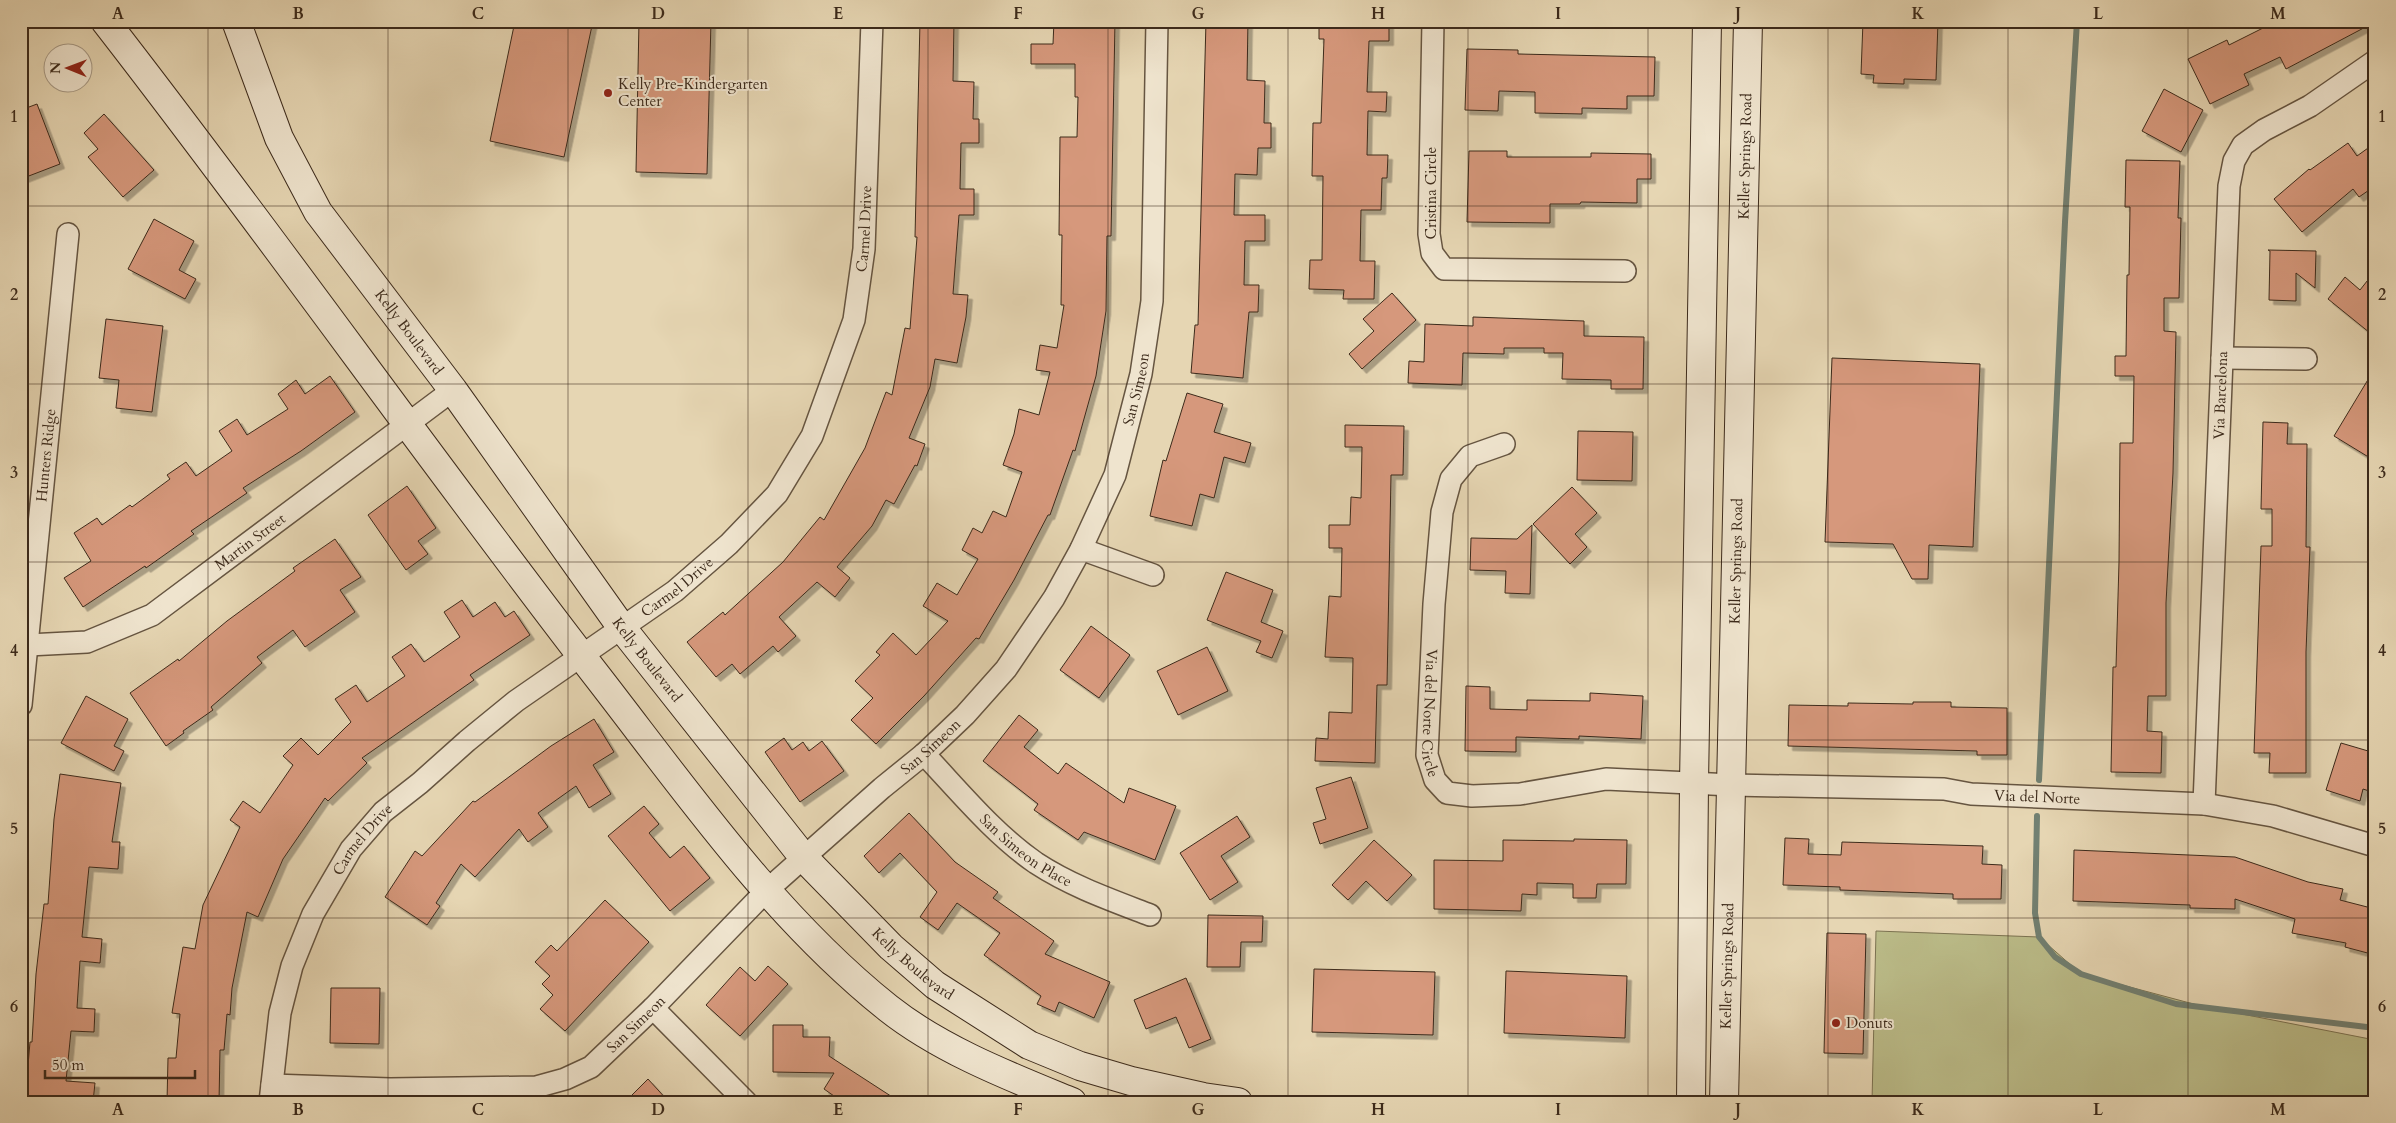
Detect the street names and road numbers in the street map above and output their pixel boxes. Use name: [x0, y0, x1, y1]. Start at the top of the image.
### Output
street label: Keller Springs Road: [1734, 93, 1756, 220]
street label: Cristina Circle: [1421, 146, 1441, 239]
street label: Carmel Drive: [851, 185, 876, 273]
street label: Kelly Boulevard: [370, 285, 448, 379]
street label: Via Barcelona: [2209, 350, 2232, 440]
street label: San Simeon: [1118, 351, 1154, 428]
street label: Hunters Ridge: [31, 408, 61, 503]
street label: Keller Springs Road: [1725, 498, 1747, 624]
street label: Martin Street: [211, 508, 290, 575]
street label: Carmel Drive: [637, 552, 718, 622]
street label: Kelly Boulevard: [608, 613, 687, 706]
street label: Via del Norte Circle: [1417, 649, 1444, 780]
street label: San Simeon: [896, 714, 965, 779]
street label: Via del Norte: [1994, 785, 2081, 809]
street label: Carmel Drive: [328, 798, 397, 879]
street label: San Simeon Place: [975, 809, 1076, 892]
street label: Keller Springs Road: [1716, 903, 1738, 1029]
street label: Kelly Boulevard: [867, 923, 958, 1005]
street label: San Simeon: [602, 991, 670, 1057]

